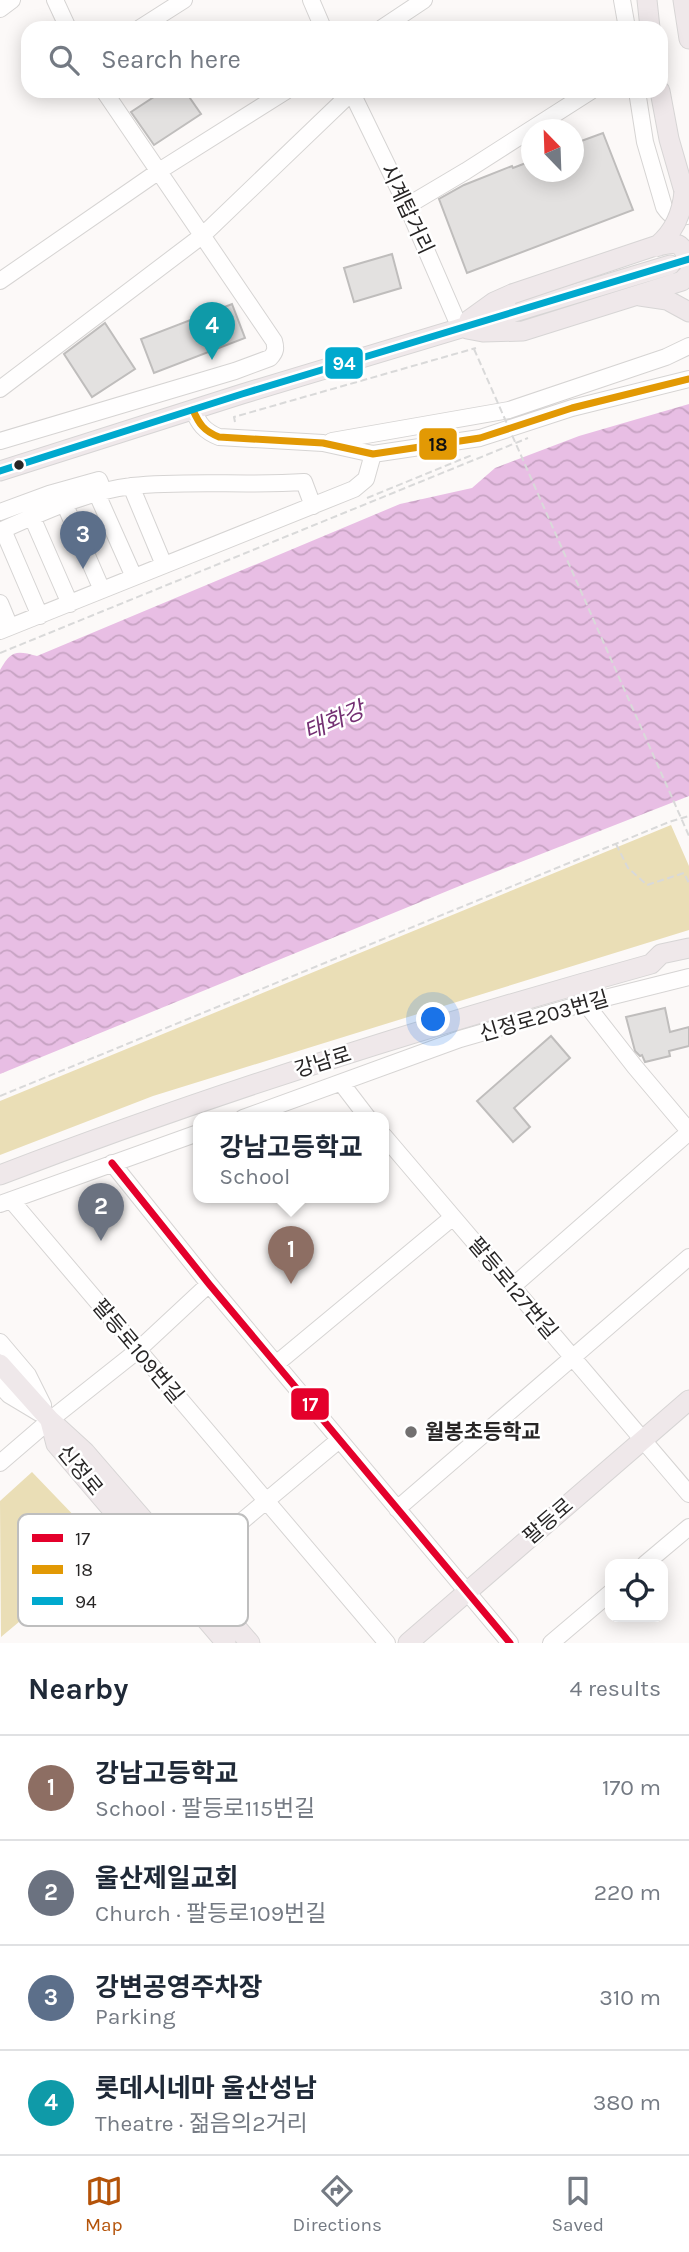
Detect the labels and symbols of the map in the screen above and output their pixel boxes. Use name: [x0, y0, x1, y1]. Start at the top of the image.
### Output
north arrow: [521, 119, 584, 182]
street label: 시계탑거리: [376, 160, 438, 258]
pin: 4: [189, 302, 235, 360]
line badge: 94: [324, 346, 364, 380]
text: 94: [333, 353, 356, 375]
line badge: 18: [418, 427, 458, 461]
text: 18: [428, 434, 448, 456]
unlabelled marker: [12, 458, 26, 472]
pin: 3: [60, 511, 106, 569]
water label: 태화강: [300, 695, 371, 746]
street label: 신정로203번길: [476, 986, 612, 1046]
your location: [416, 1002, 450, 1036]
street label: 강남로: [292, 1042, 354, 1082]
pin: 2: [78, 1183, 124, 1241]
pin: 1: [268, 1226, 314, 1284]
street label: 팔등로127번길: [463, 1232, 563, 1344]
street label: 팔등로109번길: [88, 1294, 188, 1408]
line badge: 17: [290, 1387, 330, 1421]
text: 17: [302, 1394, 319, 1416]
place label: 월봉초등학교: [425, 1420, 541, 1444]
marker: 월봉초등학교: [403, 1424, 419, 1440]
street label: 신정로: [52, 1440, 108, 1500]
street label: 팔등로: [518, 1493, 578, 1549]
legend: [18, 1514, 248, 1626]
text: 17: [75, 1528, 90, 1550]
text: 18: [75, 1559, 93, 1581]
text: 94: [75, 1591, 97, 1613]

